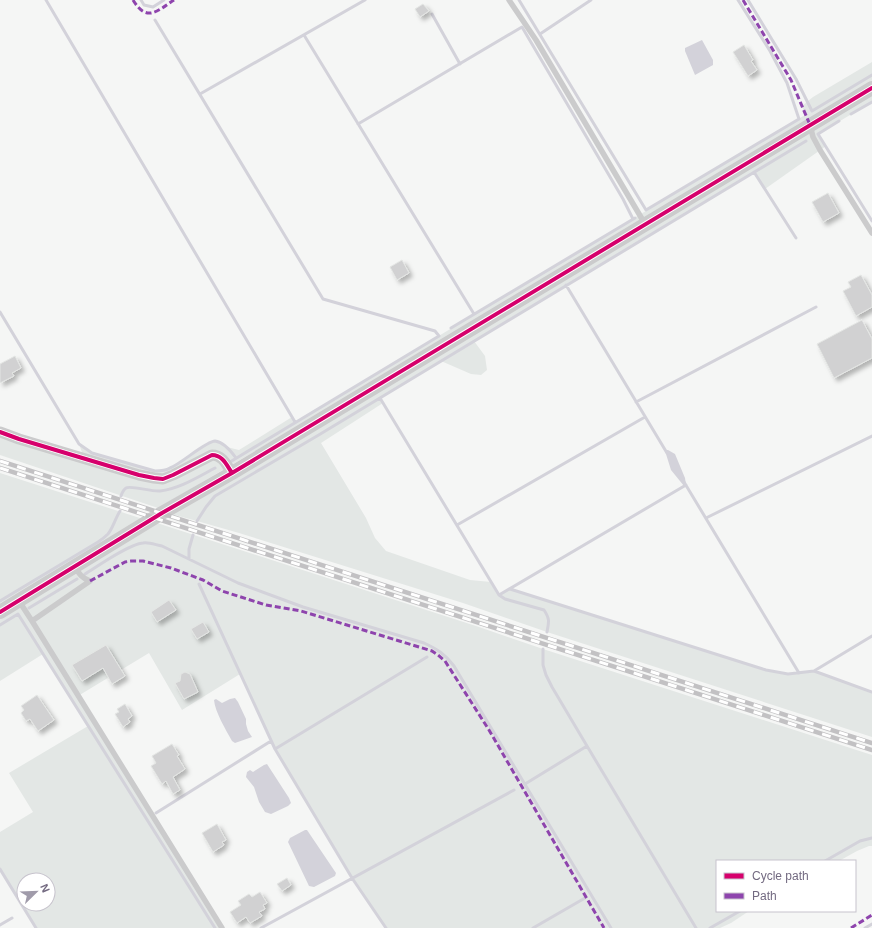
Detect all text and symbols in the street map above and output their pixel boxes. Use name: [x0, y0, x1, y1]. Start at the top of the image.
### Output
legend: [716, 860, 856, 912]
text: Cycle path: [752, 869, 809, 883]
north arrow: [16, 872, 56, 912]
text: N: [38, 882, 52, 894]
text: Path: [752, 889, 777, 903]

